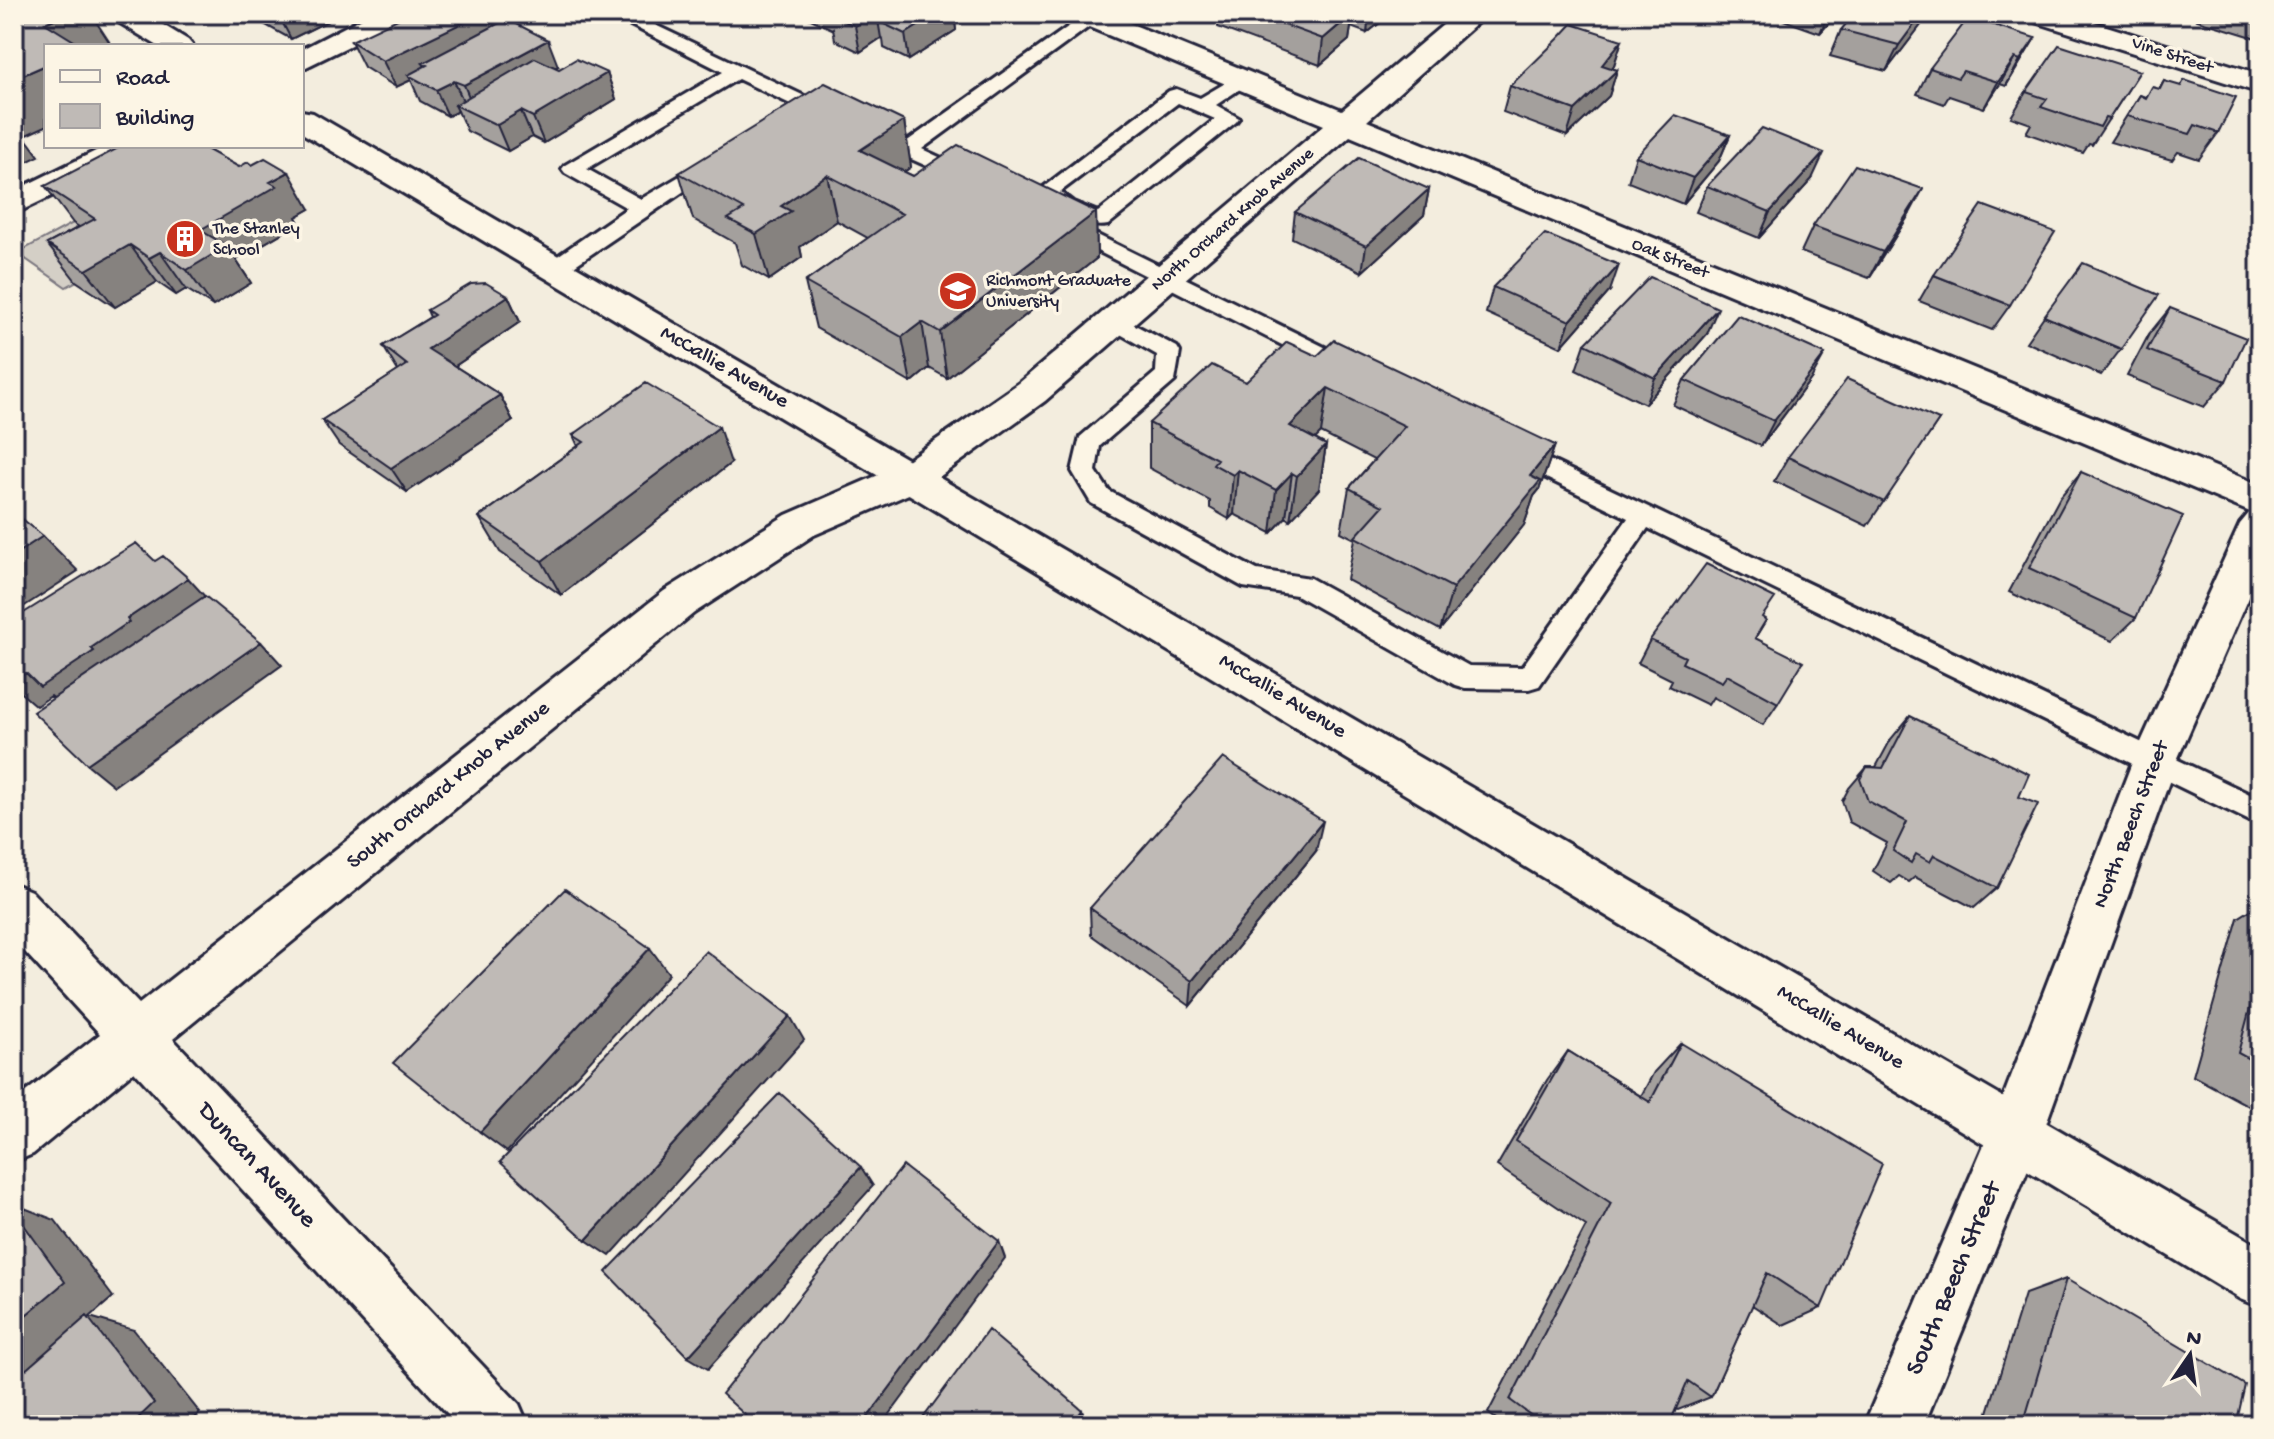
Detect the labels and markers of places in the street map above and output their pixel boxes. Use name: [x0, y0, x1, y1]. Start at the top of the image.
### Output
building icon: The Stanley School: [164, 218, 206, 260]
place label: The Stanley School: [212, 219, 300, 261]
school or university icon: Richmont Graduate University: [937, 270, 979, 312]
place label: Richmont Graduate University: [986, 271, 1131, 313]

